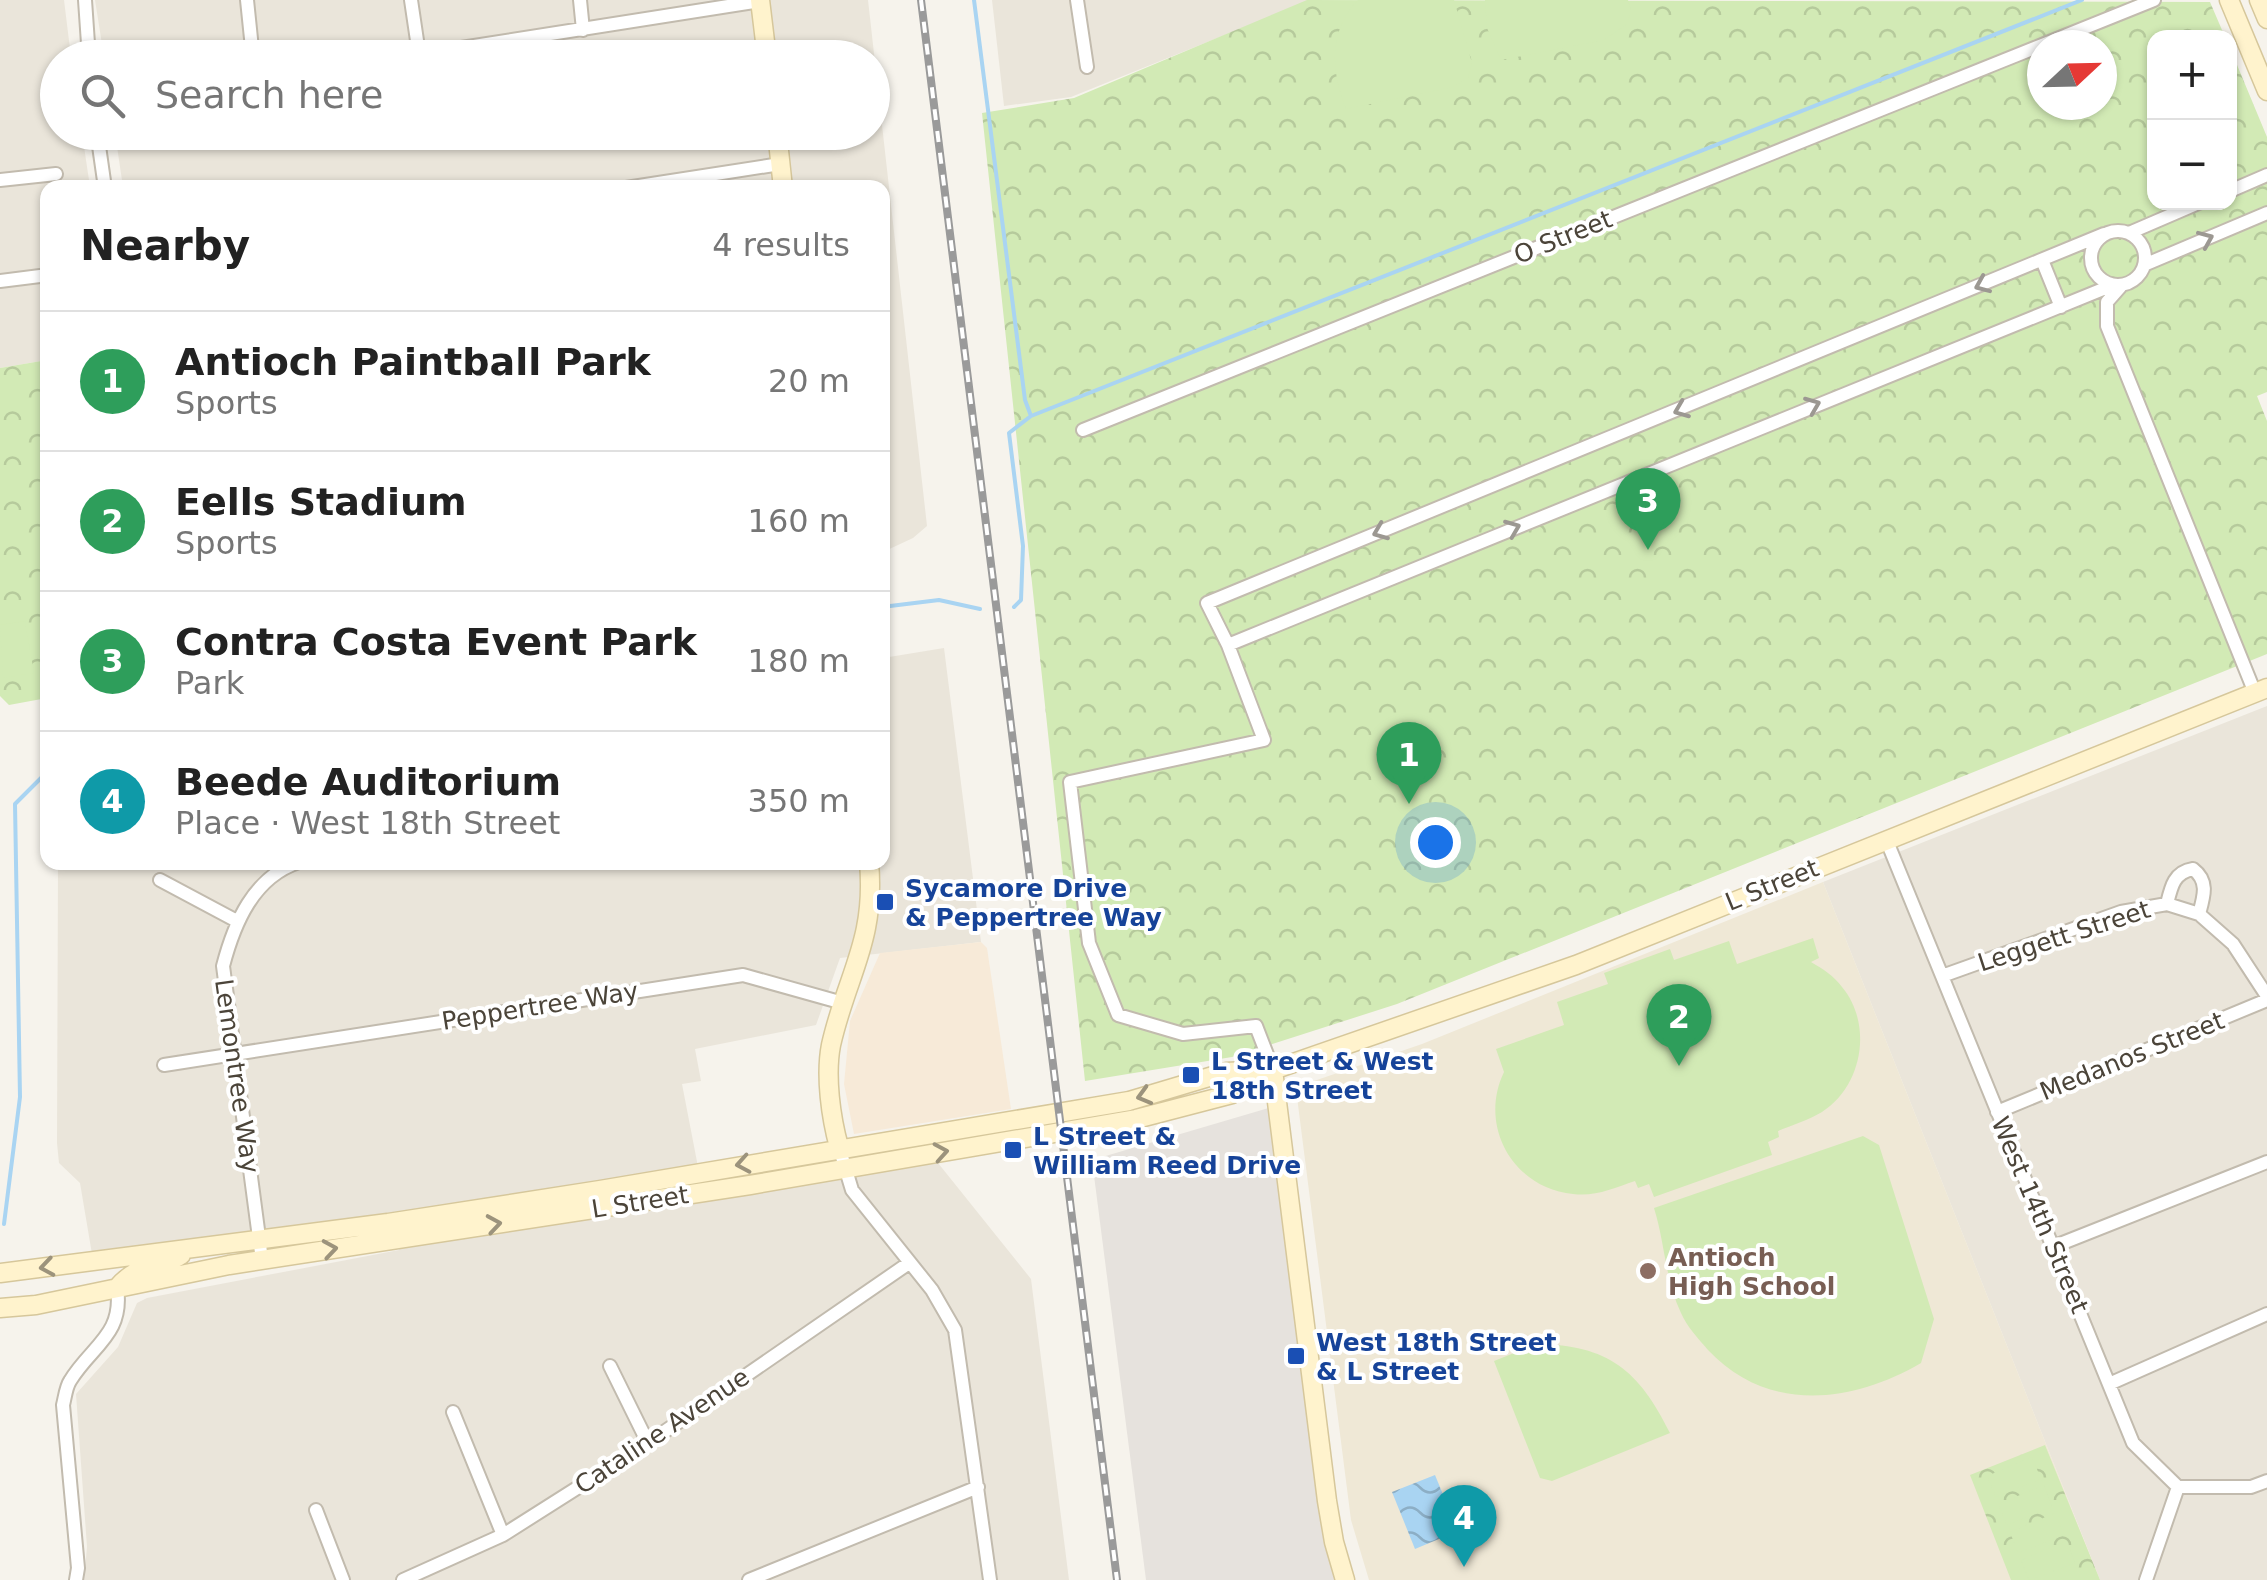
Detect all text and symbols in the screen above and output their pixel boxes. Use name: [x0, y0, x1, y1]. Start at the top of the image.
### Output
north arrow: [2027, 30, 2117, 120]
map controls: [2147, 30, 2237, 210]
button: +: [2147, 30, 2237, 120]
search box: [40, 40, 890, 150]
icon: search: [75, 68, 130, 123]
text: Search here: [155, 73, 383, 117]
button: −: [2147, 120, 2237, 210]
street label: O Street: [1510, 204, 1617, 270]
text: Nearby: [80, 221, 250, 270]
text: 4 results: [712, 226, 850, 264]
one-way arrow: [2195, 231, 2213, 251]
one-way arrow: [1974, 273, 1992, 293]
text: Antioch Paintball Park: [175, 340, 651, 384]
text: 1: [101, 362, 124, 400]
text: 20 m: [768, 362, 850, 400]
text: Sports: [175, 384, 278, 422]
one-way arrow: [1803, 396, 1821, 416]
one-way arrow: [1674, 398, 1691, 418]
pin: 3: [1616, 468, 1680, 550]
text: Eells Stadium: [175, 480, 467, 524]
text: 2: [101, 502, 124, 540]
text: 160 m: [748, 502, 850, 540]
one-way arrow: [1502, 520, 1520, 540]
one-way arrow: [1373, 521, 1390, 541]
text: Sports: [175, 524, 278, 562]
text: Contra Costa Event Park: [175, 620, 697, 664]
text: 3: [101, 642, 124, 680]
text: 180 m: [748, 642, 850, 680]
text: Park: [175, 664, 244, 702]
pin: 1: [1376, 722, 1442, 804]
text: Beede Auditorium: [175, 760, 561, 804]
text: 4: [101, 782, 124, 820]
text: 350 m: [748, 782, 850, 820]
text: Place · West 18th Street: [175, 804, 560, 842]
your location: [1410, 817, 1461, 868]
street label: L Street: [1721, 853, 1823, 917]
place label: Sycamore Drive & Peppertree Way: [905, 874, 1162, 932]
marker: Sycamore Drive & Peppertree Way: [874, 891, 896, 913]
street label: Leggett Street: [1974, 894, 2154, 978]
street label: Peppertree Way: [440, 976, 640, 1036]
street label: Lemontree Way: [209, 977, 265, 1175]
pin: 2: [1646, 984, 1712, 1066]
street label: Medanos Street: [2036, 1006, 2229, 1106]
place label: L Street & West 18th Street: [1211, 1047, 1434, 1105]
marker: L Street & West 18th Street: [1180, 1064, 1202, 1086]
one-way arrow: [1136, 1084, 1153, 1105]
street label: West 14th Street: [1985, 1112, 2095, 1318]
place label: L Street & William Reed Drive: [1033, 1122, 1301, 1180]
marker: L Street & William Reed Drive: [1002, 1139, 1024, 1161]
one-way arrow: [933, 1142, 949, 1163]
one-way arrow: [735, 1153, 752, 1174]
street label: L Street: [589, 1180, 691, 1224]
one-way arrow: [486, 1214, 503, 1235]
one-way arrow: [322, 1240, 338, 1261]
place label: Antioch High School: [1668, 1243, 1835, 1301]
one-way arrow: [39, 1256, 55, 1277]
marker: Antioch High School: [1637, 1260, 1659, 1282]
place label: West 18th Street & L Street: [1316, 1328, 1557, 1386]
marker: West 18th Street & L Street: [1285, 1345, 1307, 1367]
street label: Cataline Avenue: [569, 1362, 755, 1500]
pin: 4: [1432, 1484, 1496, 1567]

